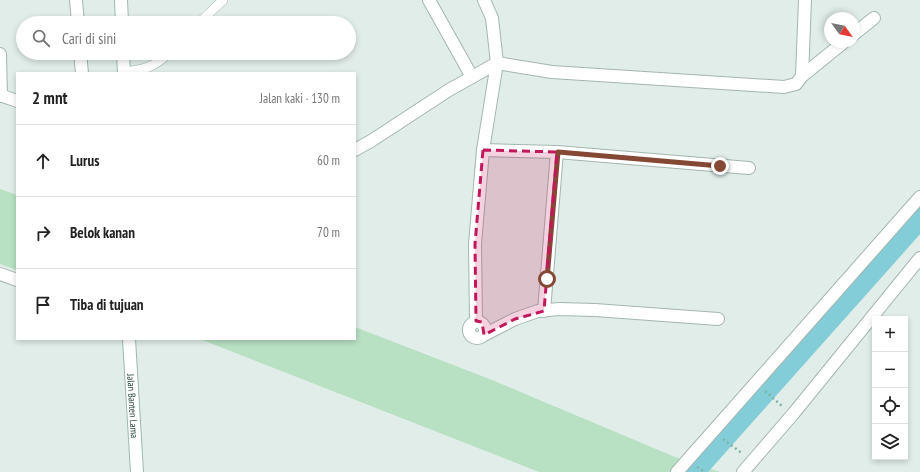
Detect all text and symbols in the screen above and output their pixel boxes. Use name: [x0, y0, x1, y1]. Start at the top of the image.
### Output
north arrow: [824, 12, 860, 48]
search box: [16, 16, 356, 60]
icon: search: [30, 27, 52, 49]
text: Cari di sini: [62, 29, 116, 48]
text: 2 mnt: [32, 87, 67, 109]
text: Jalan kaki · 130 m: [260, 90, 340, 107]
icon: ahead: [32, 150, 54, 172]
text: Lurus: [70, 151, 99, 170]
text: 60 m: [317, 152, 340, 169]
route end: [711, 157, 729, 175]
icon: right: [32, 222, 54, 244]
text: Belok kanan: [70, 223, 135, 242]
text: 70 m: [317, 224, 340, 241]
route start: [538, 270, 556, 288]
icon: arrive: [32, 294, 54, 316]
text: Tiba di tujuan: [70, 295, 144, 314]
map controls: [872, 316, 908, 460]
button: +: [872, 316, 908, 352]
button: −: [872, 352, 908, 388]
street label: Jalan Banten Lama: [124, 372, 141, 438]
button: locate: [872, 388, 908, 424]
button: layers: [872, 424, 908, 460]

